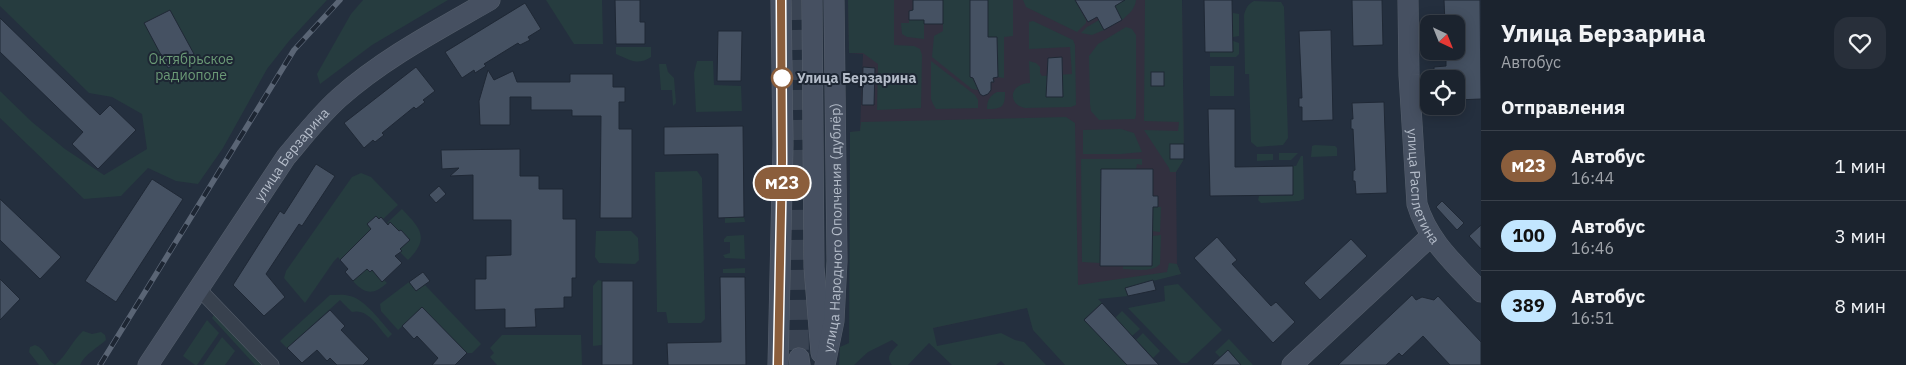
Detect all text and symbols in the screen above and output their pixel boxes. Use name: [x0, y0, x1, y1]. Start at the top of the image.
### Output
north arrow: [1420, 15, 1465, 60]
map controls: [1420, 15, 1465, 115]
text: Улица Берзарина: [1501, 17, 1706, 49]
button: heart: [1834, 17, 1886, 69]
park label: Октябрьское радиополе: [149, 50, 234, 84]
text: Автобус: [1501, 52, 1561, 72]
marker: Улица Берзарина: [771, 67, 793, 89]
place label: Улица Берзарина: [797, 69, 916, 87]
button: locate: [1420, 70, 1465, 115]
text: Отправления: [1501, 95, 1625, 119]
street label: улица Берзарина: [250, 103, 333, 205]
street label: улица Народного Ополчения (дублёр): [819, 103, 846, 354]
street label: улица Расплетина: [1403, 128, 1444, 248]
text: Автобус: [1571, 144, 1645, 168]
text: м23: [1511, 154, 1546, 177]
text: 1 мин: [1835, 154, 1886, 178]
line badge: м23: [753, 167, 811, 199]
text: 16:44: [1571, 168, 1614, 188]
text: м23: [765, 171, 799, 194]
text: Автобус: [1571, 214, 1645, 238]
text: 100: [1512, 224, 1545, 247]
text: 3 мин: [1835, 224, 1886, 248]
text: 16:46: [1571, 238, 1614, 258]
text: Автобус: [1571, 284, 1645, 308]
text: 389: [1512, 294, 1545, 317]
text: 8 мин: [1835, 294, 1886, 318]
text: 16:51: [1571, 308, 1614, 328]

